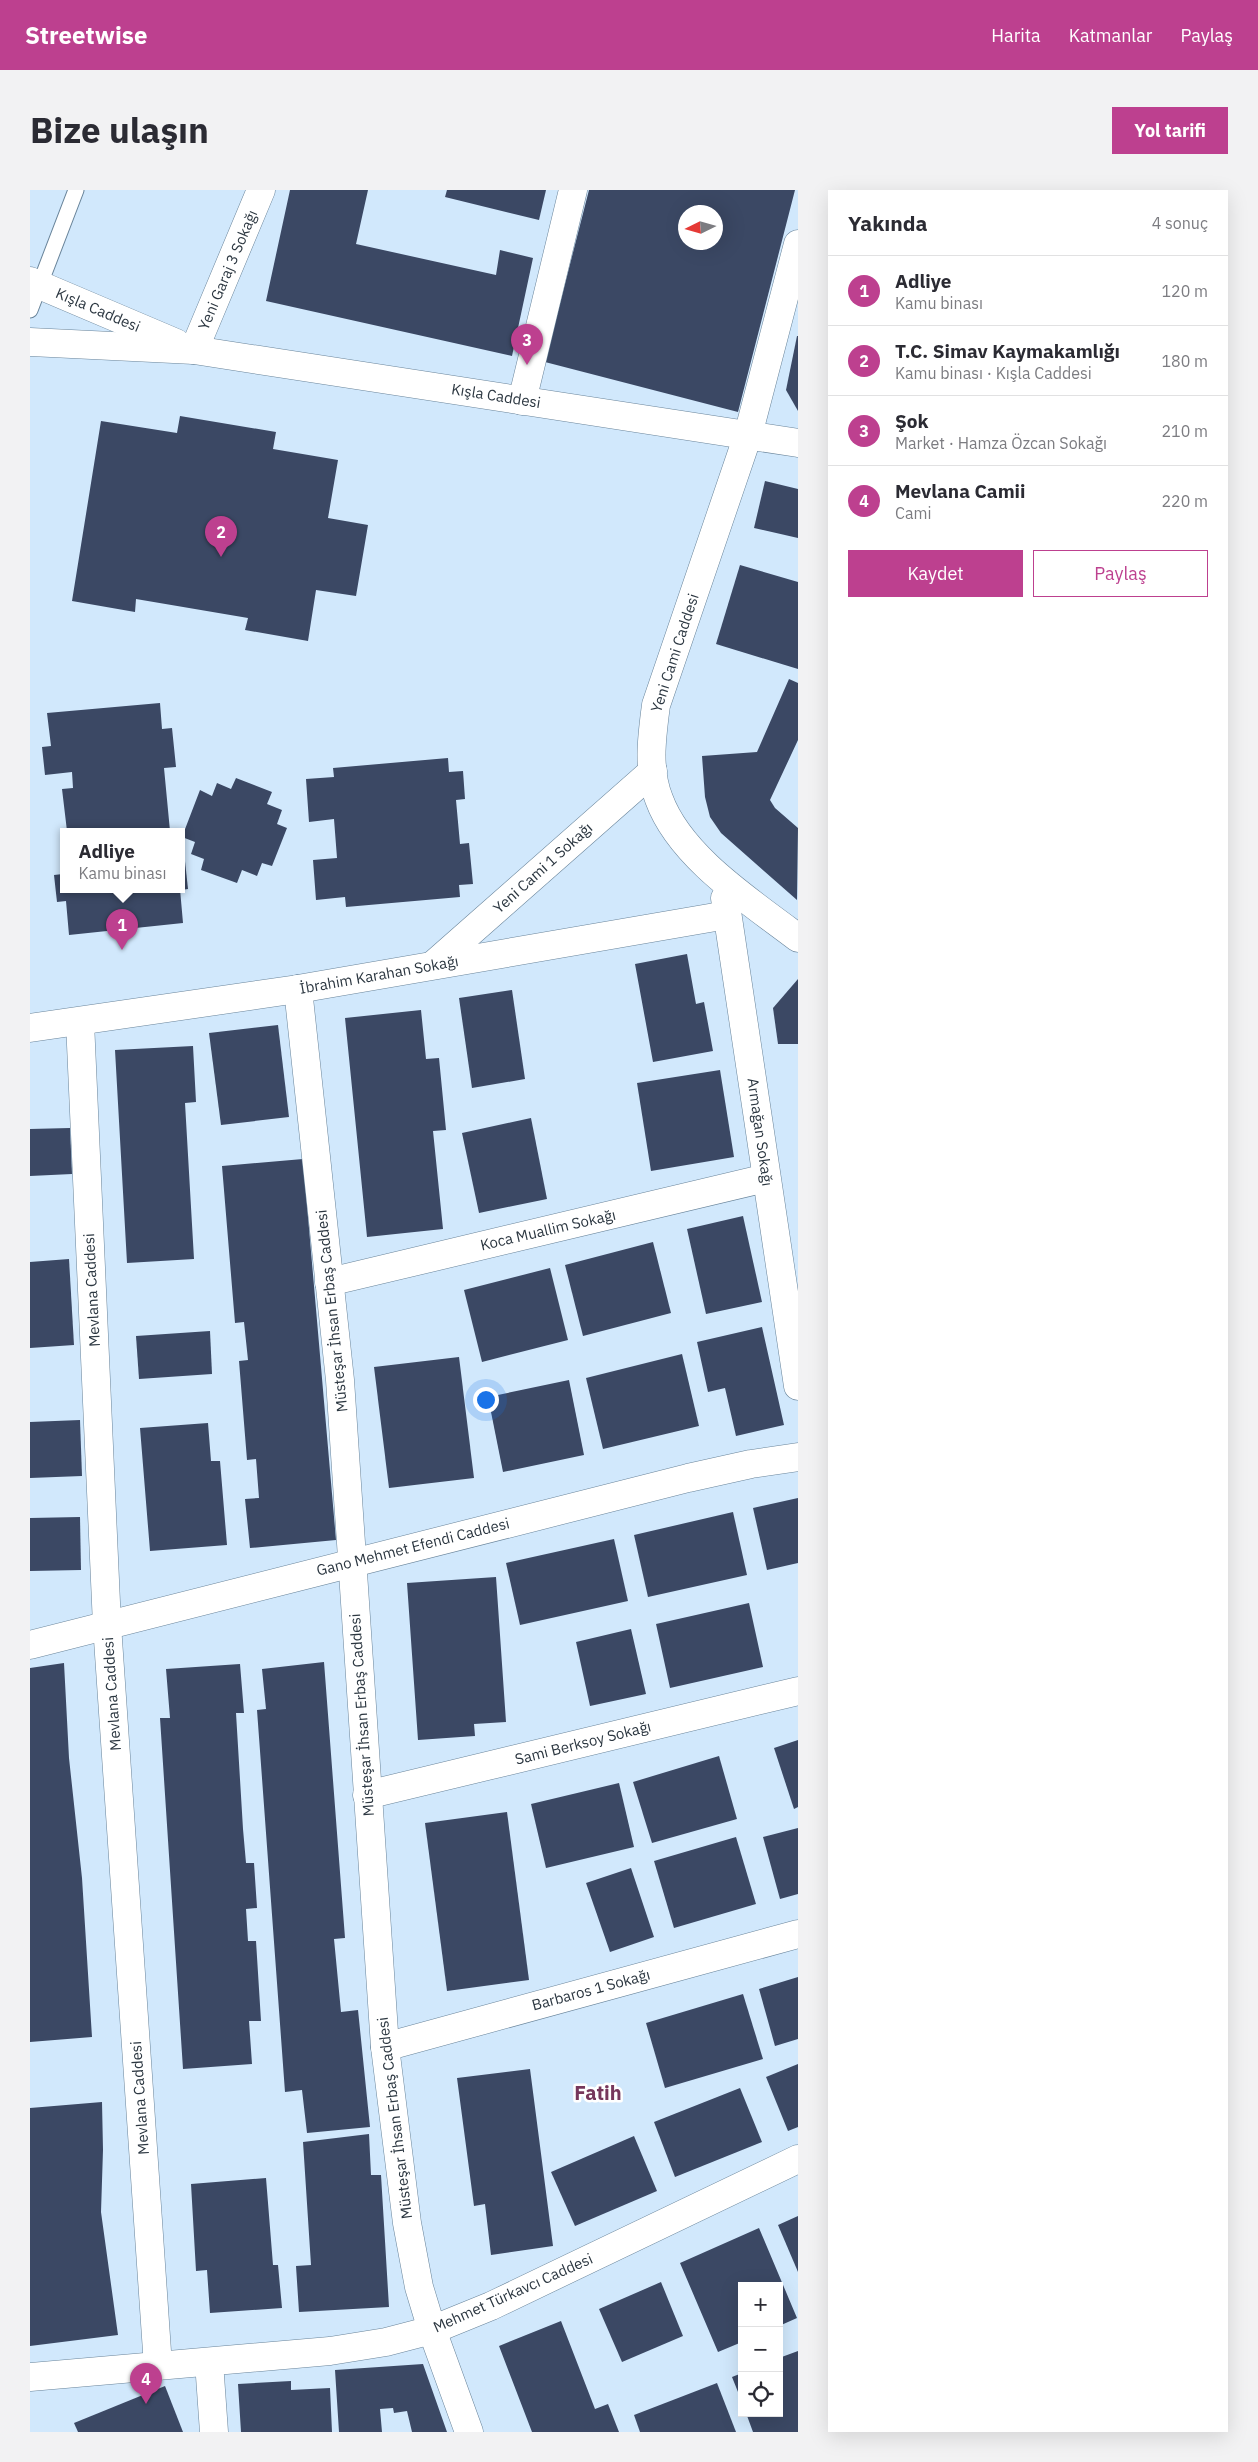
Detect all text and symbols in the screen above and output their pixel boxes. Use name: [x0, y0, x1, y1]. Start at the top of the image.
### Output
text: Streetwise: [25, 19, 147, 51]
text: Harita: [991, 24, 1041, 47]
text: Katmanlar: [1069, 24, 1152, 47]
text: Paylaş: [1180, 24, 1233, 47]
text: Bize ulaşın: [30, 107, 209, 153]
button: Yol tarifi: [1112, 107, 1228, 154]
north arrow: [678, 205, 723, 250]
street label: Yeni Garaj 3 Sokağı: [194, 207, 261, 333]
text: Yakında: [848, 209, 928, 237]
text: 4 sonuç: [1152, 213, 1208, 233]
text: Adliye: [895, 269, 951, 293]
text: 1: [859, 281, 869, 301]
text: 120 m: [1161, 281, 1208, 301]
street label: Kışla Caddesi: [53, 283, 143, 336]
text: Kamu binası: [895, 293, 983, 313]
pin: 3: [511, 324, 543, 365]
text: T.C. Simav Kaymakamlığı: [895, 339, 1120, 363]
text: 2: [859, 351, 869, 371]
text: 180 m: [1161, 351, 1208, 371]
text: Kamu binası · Kışla Caddesi: [895, 363, 1092, 383]
street label: Kışla Caddesi: [450, 379, 542, 412]
text: Şok: [895, 409, 929, 433]
text: 3: [859, 421, 869, 441]
text: 210 m: [1161, 421, 1208, 441]
text: Market · Hamza Özcan Sokağı: [895, 433, 1107, 453]
text: Mevlana Camii: [895, 479, 1026, 503]
text: 4: [859, 491, 869, 511]
text: 220 m: [1161, 491, 1208, 511]
text: Cami: [895, 503, 931, 523]
pin: 2: [205, 516, 237, 557]
button: Kaydet: [848, 550, 1023, 597]
button: Paylaş: [1033, 550, 1208, 597]
street label: Yeni Cami Caddesi: [646, 591, 703, 715]
street label: Yeni Cami 1 Sokağı: [489, 818, 596, 917]
popup: [60, 828, 185, 893]
text: Adliye: [79, 839, 135, 863]
text: Kamu binası: [79, 863, 166, 883]
pin: 1: [106, 909, 138, 950]
street label: İbrahim Karahan Sokağı: [298, 951, 460, 998]
street label: Armağan Sokağı: [744, 1077, 777, 1187]
street label: Koca Muallim Sokağı: [478, 1205, 617, 1254]
street label: Müsteşar İhsan Erbaş Caddesi: [311, 1209, 352, 1413]
street label: Mevlana Caddesi: [79, 1233, 104, 1347]
your location: [473, 1387, 499, 1413]
street label: Gano Mehmet Efendi Caddesi: [314, 1513, 511, 1580]
street label: Müsteşar İhsan Erbaş Caddesi: [345, 1613, 378, 1817]
street label: Mevlana Caddesi: [98, 1637, 125, 1751]
street label: Sami Berksoy Sokağı: [513, 1716, 653, 1769]
street label: Barbaros 1 Sokağı: [530, 1965, 652, 2014]
street label: Müsteşar İhsan Erbaş Caddesi: [373, 2016, 416, 2220]
street label: Mevlana Caddesi: [126, 2041, 153, 2155]
district label: Fatih: [574, 2079, 622, 2106]
street label: Mehmet Türkavcı Caddesi: [430, 2249, 596, 2336]
map controls: [738, 2282, 783, 2417]
button: +: [738, 2282, 783, 2327]
button: −: [738, 2327, 783, 2372]
pin: 4: [130, 2363, 162, 2404]
button: locate: [738, 2372, 783, 2417]

